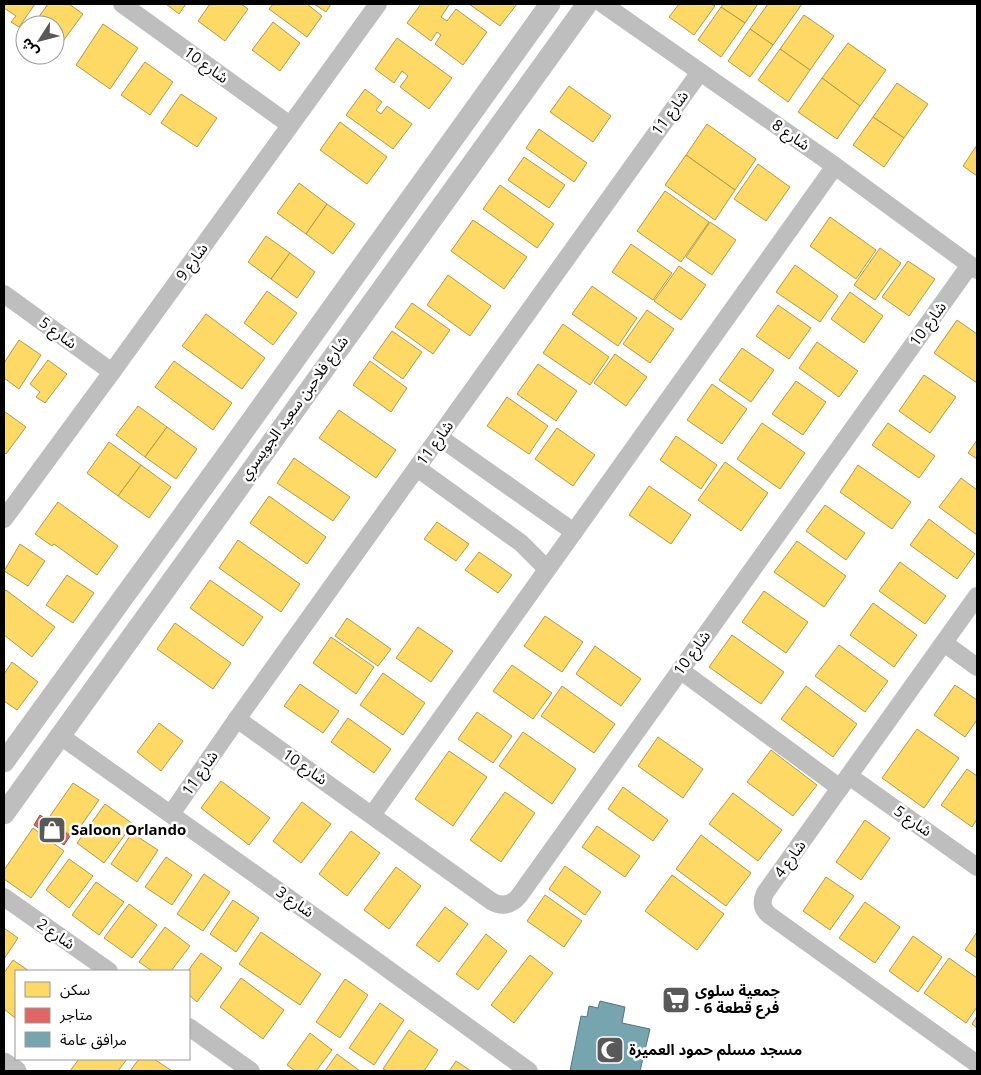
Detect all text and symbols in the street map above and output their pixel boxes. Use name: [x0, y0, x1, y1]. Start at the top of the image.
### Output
north arrow: [15, 15, 65, 65]
text: ش: [16, 35, 42, 61]
street label: شارع 10: [179, 41, 233, 90]
street label: شارع 11: [646, 86, 695, 140]
street label: شارع 8: [767, 114, 815, 157]
street label: شارع 9: [171, 238, 214, 286]
street label: شارع 10: [904, 297, 953, 351]
street label: شارع 5: [34, 312, 82, 355]
street label: شارع فلاحبن سعيد الجويسري: [234, 331, 355, 485]
street label: شارع 11: [411, 416, 460, 470]
street label: شارع 10: [668, 626, 717, 680]
street label: شارع 10: [278, 744, 332, 791]
street label: شارع 11: [177, 746, 224, 800]
street label: شارع 5: [889, 800, 937, 843]
shop icon: Saloon Orlando: [37, 815, 67, 845]
place label: Saloon Orlando: [71, 819, 186, 839]
street label: شارع 4: [769, 835, 812, 883]
street label: شارع 3: [271, 881, 319, 924]
street label: شارع 2: [32, 913, 80, 956]
legend: [15, 970, 190, 1060]
text: سكن: [60, 979, 91, 999]
place label: جمعية سلوى - فرع قطعة 6: [695, 980, 781, 1019]
supermarket icon: جمعية سلوى - فرع قطعة 6: [661, 985, 691, 1015]
text: متاجر: [59, 1004, 93, 1024]
text: مرافق عامة: [60, 1029, 127, 1050]
mosque icon: مسجد مسلم حمود العميرة: [595, 1035, 625, 1065]
place label: مسجد مسلم حمود العميرة: [629, 1039, 802, 1061]

